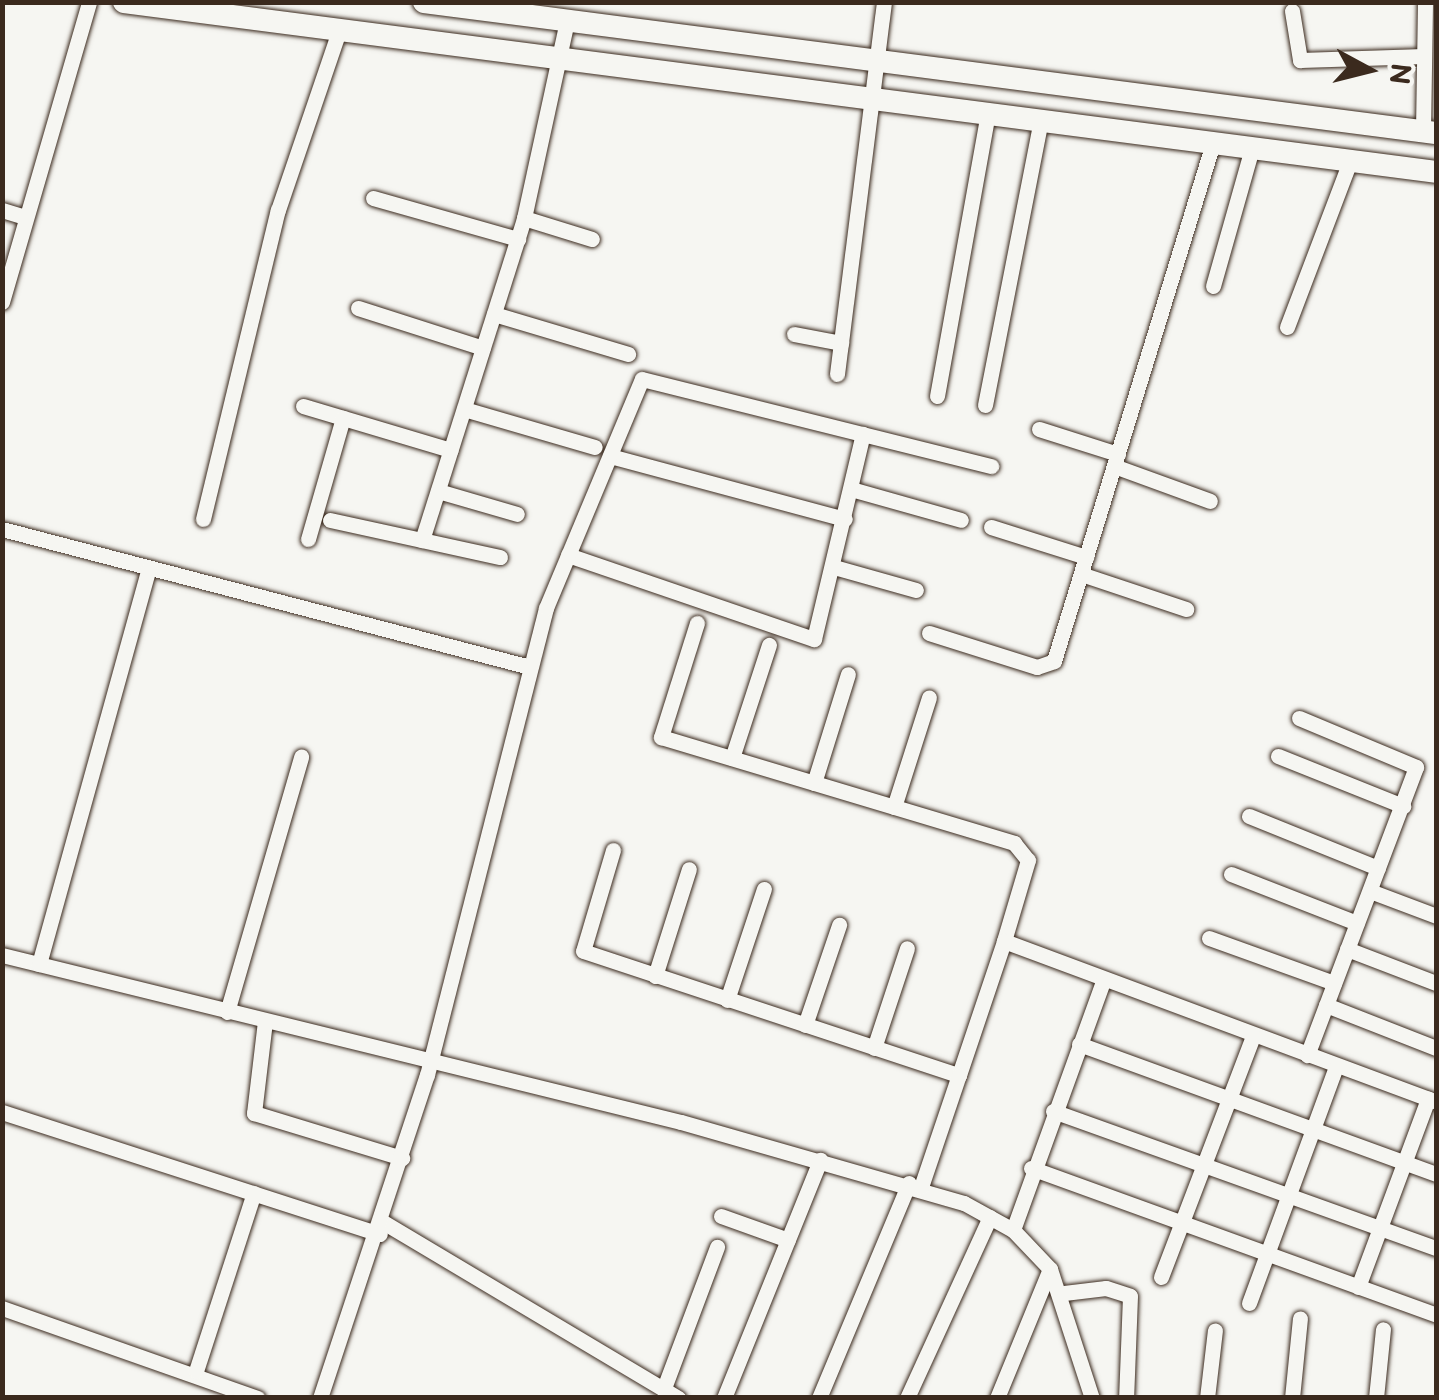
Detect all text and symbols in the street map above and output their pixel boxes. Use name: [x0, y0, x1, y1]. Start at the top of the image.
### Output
north arrow: [1319, 20, 1419, 120]
text: N: [1382, 61, 1417, 86]

